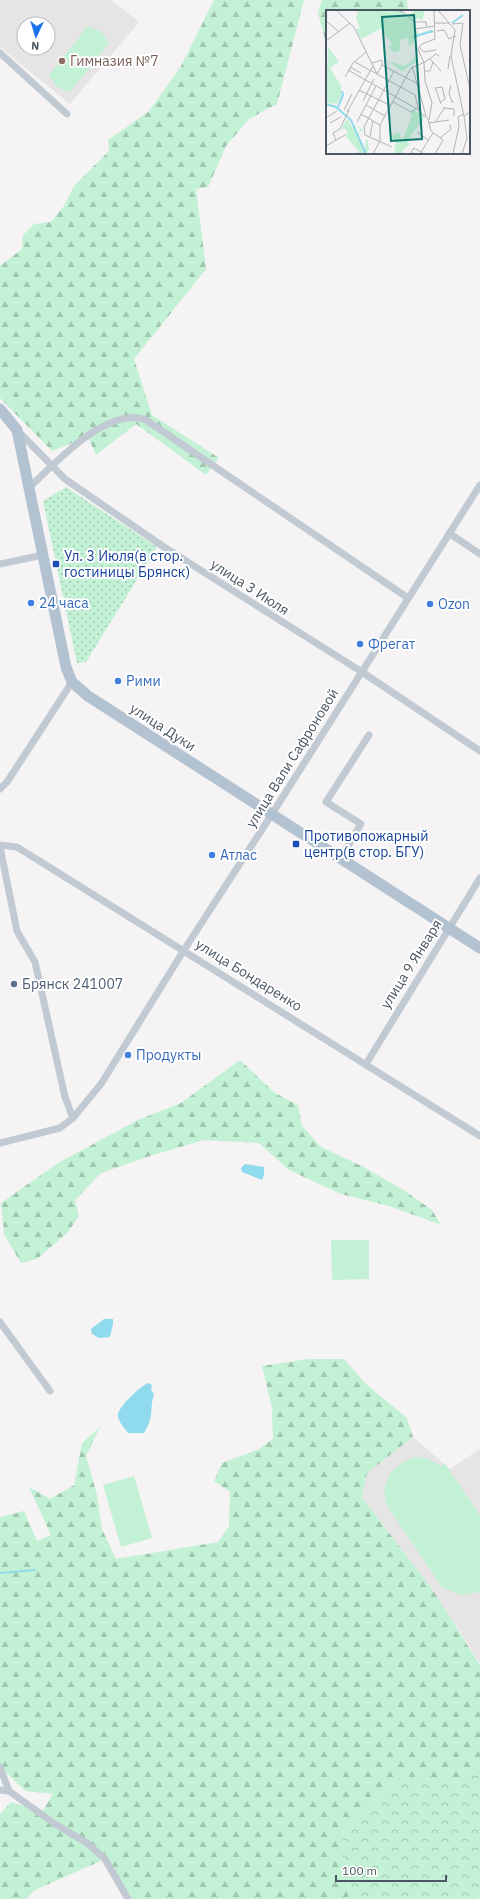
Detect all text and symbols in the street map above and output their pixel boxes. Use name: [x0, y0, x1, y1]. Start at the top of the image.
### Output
inset map: [326, 10, 470, 154]
north arrow: [16, 16, 56, 56]
text: N: [31, 39, 40, 53]
place label: Гимназия №7: [70, 52, 159, 70]
marker: Гимназия №7: [57, 56, 67, 66]
place label: Ул. 3 Июля(в стор. гостиницы Брянск): [64, 547, 190, 581]
street label: улица 3 Июля: [207, 555, 293, 619]
marker: Ул. 3 Июля(в стор. гостиницы Брянск): [51, 559, 61, 569]
place label: 24 часа: [39, 594, 89, 612]
place label: Ozon: [438, 595, 470, 613]
marker: 24 часа: [26, 598, 36, 608]
marker: Ozon: [425, 599, 435, 609]
place label: Фрегат: [368, 635, 416, 653]
marker: Фрегат: [355, 639, 365, 649]
place label: Рими: [126, 672, 161, 690]
marker: Рими: [113, 676, 123, 686]
street label: улица Вали Сафроновой: [242, 685, 342, 831]
street label: улица Дуки: [127, 699, 199, 755]
place label: Противопожарный центр(в стор. БГУ): [304, 827, 428, 861]
marker: Противопожарный центр(в стор. БГУ): [291, 839, 301, 849]
place label: Атлас: [220, 846, 257, 864]
marker: Атлас: [207, 850, 217, 860]
street label: улица 9 Января: [376, 916, 446, 1012]
street label: улица Бондаренко: [192, 935, 306, 1015]
place label: Брянск 241007: [22, 975, 123, 993]
marker: Брянск 241007: [9, 979, 19, 989]
place label: Продукты: [136, 1046, 201, 1064]
marker: Продукты: [123, 1050, 133, 1060]
scale bar: [336, 1857, 446, 1883]
text: 100 m: [342, 1863, 377, 1878]

